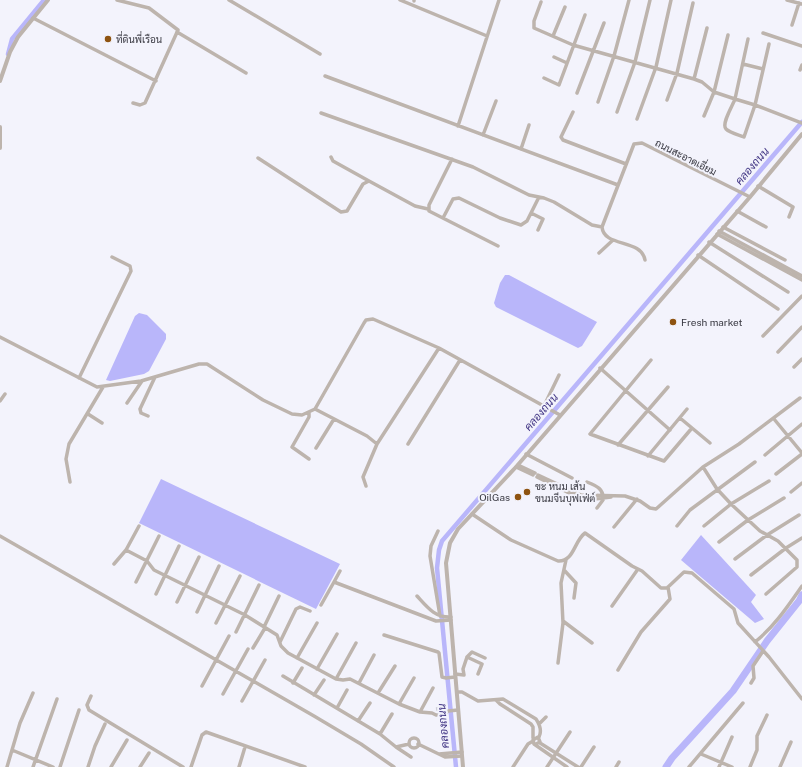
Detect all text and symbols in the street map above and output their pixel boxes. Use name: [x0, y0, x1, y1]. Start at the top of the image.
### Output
place label: ที่ดินพี่เรือน: [116, 31, 162, 45]
marker: ที่ดินพี่เรือน: [103, 34, 113, 44]
street label: ถนนสะอาดเอี่ยม: [653, 135, 720, 178]
water label: คลองถนน: [733, 145, 771, 187]
place label: Fresh market: [681, 316, 743, 328]
marker: Fresh market: [668, 317, 678, 327]
water label: คลองถนน: [522, 391, 560, 433]
place label: ขะ หนม เส้น ขนมจีนบุฟเฟ่ต์: [535, 480, 595, 506]
marker: ขะ หนม เส้น ขนมจีนบุฟเฟ่ต์: [522, 487, 532, 497]
place label: OilGas: [479, 491, 510, 503]
marker: OilGas: [513, 492, 523, 502]
water label: คลองถนน: [435, 703, 451, 749]

